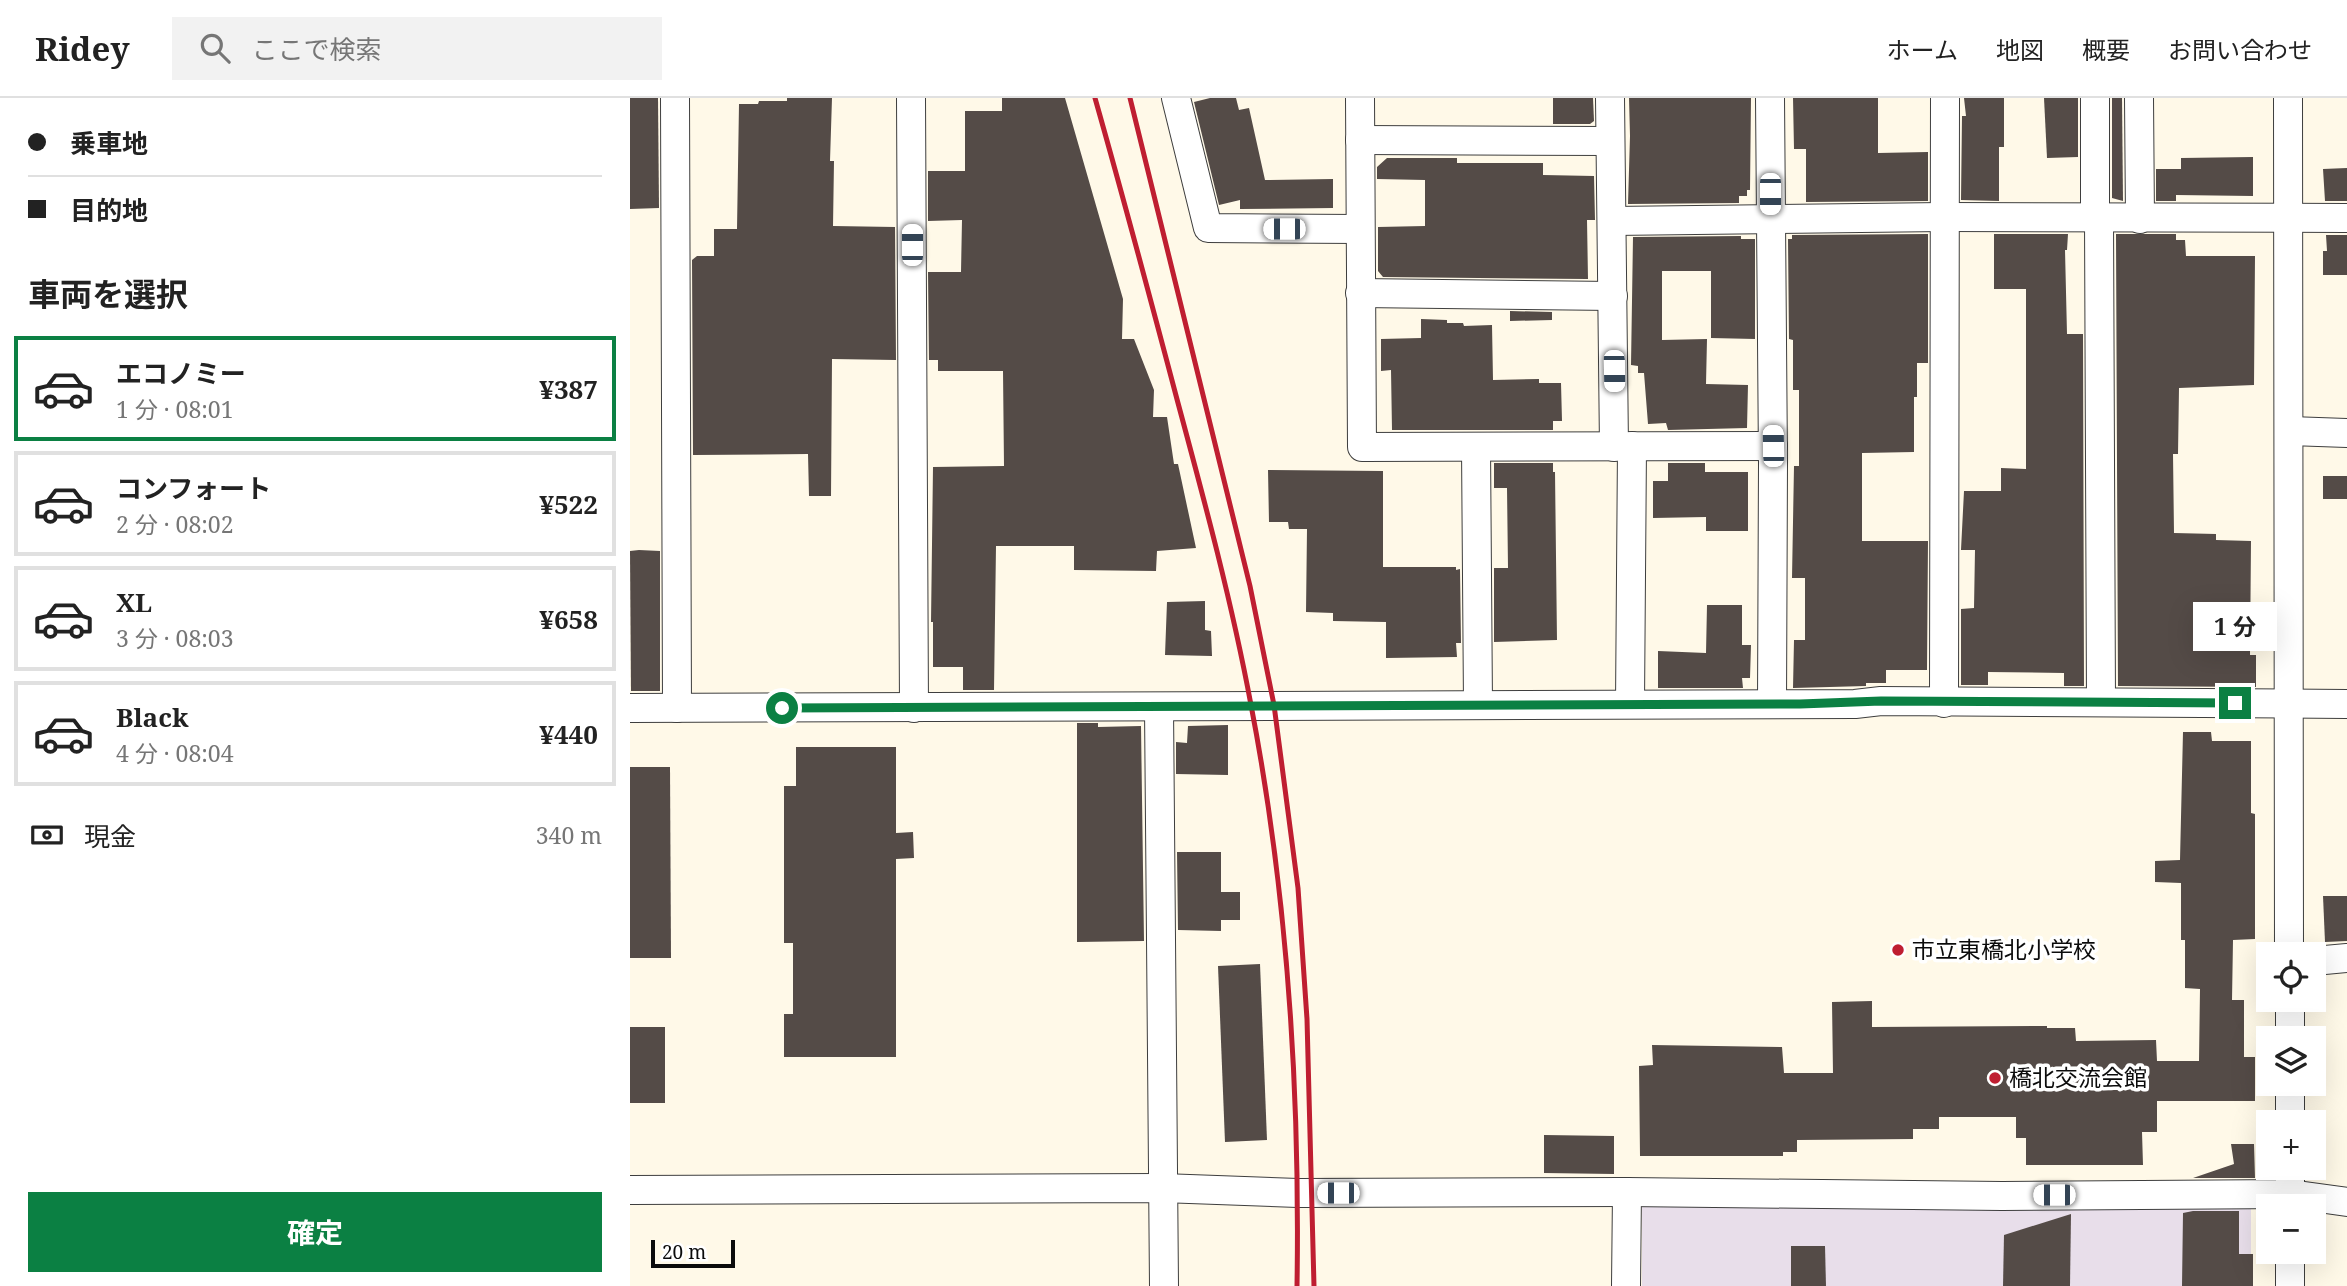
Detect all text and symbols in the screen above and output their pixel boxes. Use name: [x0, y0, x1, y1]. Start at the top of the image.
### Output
search box: [172, 17, 662, 80]
text: Ridey: [35, 26, 130, 71]
icon: search: [196, 29, 234, 67]
text: ここで検索: [252, 31, 382, 67]
text: ホーム: [1887, 33, 1958, 66]
text: 地図: [1996, 33, 2044, 66]
text: 概要: [2082, 33, 2130, 66]
text: お問い合わせ: [2168, 33, 2312, 66]
text: 乗車地: [70, 125, 148, 161]
car: [1760, 173, 1781, 215]
text: 目的地: [70, 192, 148, 228]
car: [1264, 219, 1306, 240]
car: [902, 224, 923, 266]
text: 車両を選択: [28, 272, 188, 315]
car: [1604, 350, 1625, 392]
text: エコノミー: [116, 355, 246, 391]
icon: car: [32, 357, 95, 420]
text: ¥387: [539, 371, 598, 407]
text: 1 分 · 08:01: [116, 393, 234, 425]
car: [1763, 425, 1784, 467]
text: コンフォート: [116, 470, 271, 506]
icon: car: [32, 472, 95, 535]
text: ¥522: [539, 486, 598, 522]
text: 2 分 · 08:02: [116, 508, 234, 540]
text: XL: [116, 584, 152, 620]
icon: car: [32, 587, 95, 650]
text: ¥658: [539, 601, 598, 637]
callout: 1 分: [2193, 602, 2277, 650]
text: 1 分: [2214, 610, 2256, 642]
text: 3 分 · 08:03: [116, 622, 234, 654]
route end: [2219, 687, 2251, 719]
route start: [766, 692, 798, 724]
text: Black: [116, 699, 189, 735]
icon: car: [32, 702, 95, 765]
text: ¥440: [539, 716, 598, 752]
text: 4 分 · 08:04: [116, 737, 234, 769]
icon: cash: [28, 816, 66, 854]
text: 現金: [84, 818, 136, 854]
text: 340 m: [536, 819, 602, 851]
place label: 市立東橋北小学校: [1912, 933, 2096, 965]
marker: 市立東橋北小学校: [1890, 942, 1906, 958]
map controls: [2256, 942, 2326, 1264]
button: locate: [2256, 942, 2326, 1012]
button: layers: [2256, 1026, 2326, 1096]
place label: 橋北交流会館: [2009, 1061, 2147, 1093]
marker: 橋北交流会館: [1987, 1070, 2003, 1086]
button: +: [2256, 1110, 2326, 1180]
car: [1318, 1183, 1360, 1204]
car: [2034, 1185, 2076, 1206]
button: 確定: [28, 1192, 602, 1272]
button: −: [2256, 1194, 2326, 1264]
scale bar: [651, 1237, 735, 1269]
text: 20 m: [662, 1239, 706, 1265]

